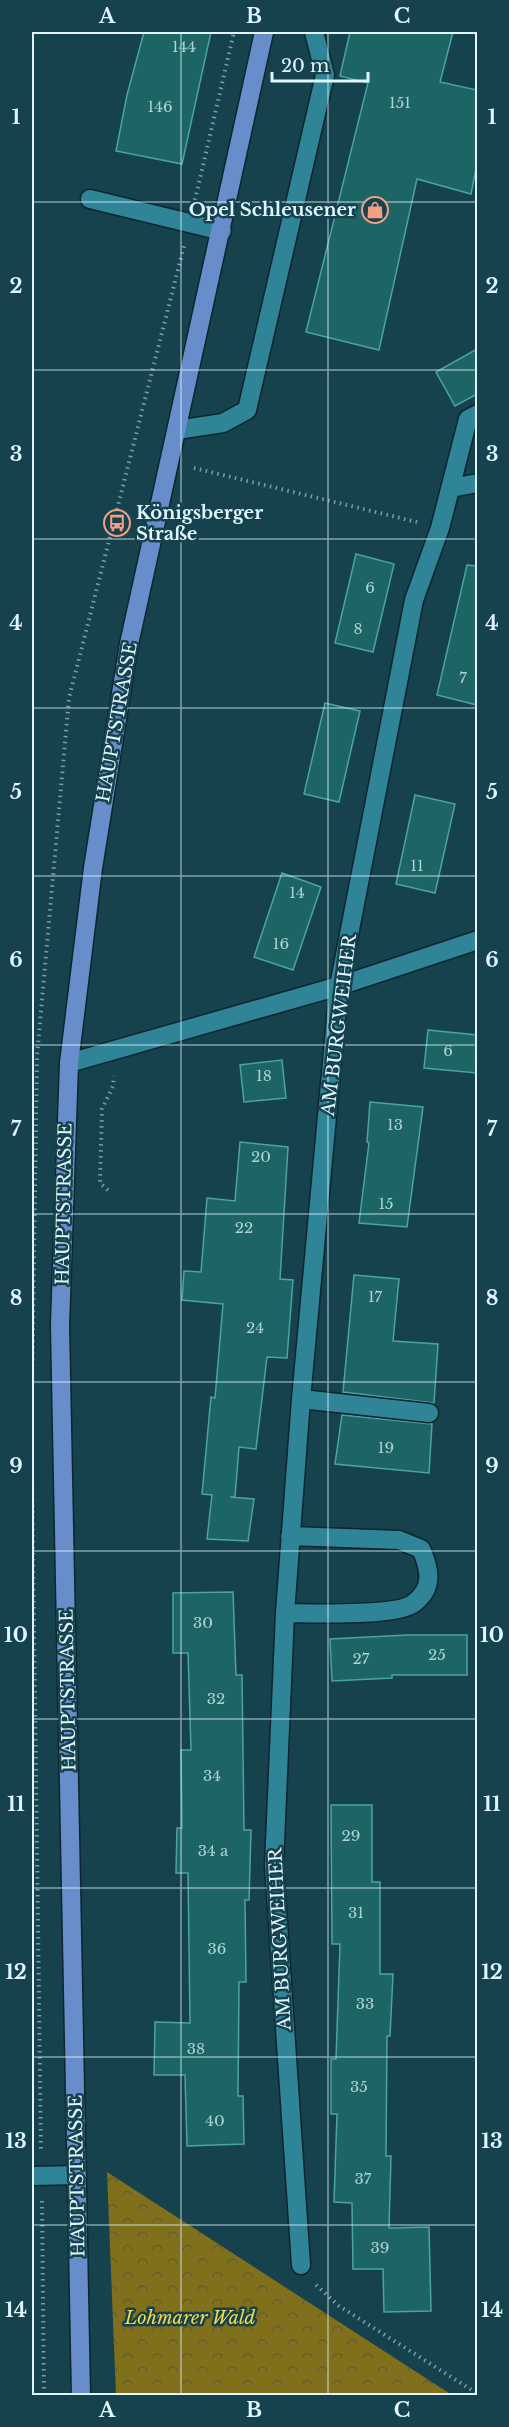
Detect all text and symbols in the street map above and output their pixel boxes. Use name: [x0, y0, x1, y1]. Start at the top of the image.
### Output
text: A: [98, 4, 116, 28]
text: B: [246, 4, 262, 28]
text: C: [394, 4, 410, 28]
house number: 144: [172, 37, 196, 56]
scale bar: [272, 45, 368, 83]
text: 20 m: [281, 55, 329, 77]
house number: 151: [389, 93, 411, 112]
house number: 146: [147, 97, 173, 116]
text: 1: [12, 105, 21, 129]
text: 1: [488, 105, 497, 129]
shop icon: Opel Schleusener: [360, 195, 390, 225]
place label: Opel Schleusener: [189, 199, 356, 221]
text: 2: [9, 274, 23, 298]
text: 2: [485, 274, 499, 298]
text: 3: [10, 442, 22, 466]
text: 3: [486, 442, 498, 466]
place label: Königsberger Straße: [136, 502, 263, 545]
bus stop icon: Königsberger Straße: [102, 508, 132, 538]
house number: 6: [365, 578, 375, 597]
text: 4: [9, 611, 23, 635]
text: 4: [485, 611, 499, 635]
house number: 8: [353, 619, 363, 638]
street label: HAUPTSTRASSE: [92, 640, 142, 804]
house number: 7: [459, 668, 467, 687]
text: 5: [10, 780, 22, 804]
text: 5: [486, 780, 498, 804]
house number: 11: [410, 856, 424, 875]
house number: 14: [289, 883, 305, 902]
street label: AM BURGWEIHER: [317, 932, 361, 1118]
house number: 16: [273, 934, 289, 953]
text: 6: [9, 948, 23, 972]
text: 6: [485, 948, 499, 972]
house number: 6: [443, 1041, 453, 1060]
house number: 18: [256, 1066, 272, 1085]
house number: 13: [387, 1115, 403, 1134]
text: 7: [11, 1117, 22, 1141]
text: 7: [487, 1117, 498, 1141]
street label: HAUPTSTRASSE: [52, 1123, 76, 1285]
house number: 20: [251, 1147, 271, 1166]
house number: 15: [378, 1194, 394, 1213]
house number: 22: [235, 1218, 253, 1237]
text: 8: [10, 1286, 22, 1310]
text: 8: [486, 1286, 498, 1310]
house number: 17: [368, 1287, 383, 1306]
house number: 24: [246, 1318, 264, 1337]
house number: 19: [378, 1438, 394, 1457]
text: 9: [9, 1454, 23, 1478]
text: 9: [485, 1454, 499, 1478]
street label: HAUPTSTRASSE: [56, 1609, 80, 1771]
house number: 30: [193, 1613, 213, 1632]
text: 10: [4, 1623, 28, 1647]
text: 10: [480, 1623, 504, 1647]
house number: 25: [428, 1645, 446, 1664]
house number: 27: [353, 1649, 370, 1668]
house number: 32: [207, 1689, 225, 1708]
house number: 34: [203, 1766, 221, 1785]
text: 11: [7, 1792, 25, 1816]
text: 11: [483, 1792, 501, 1816]
house number: 29: [342, 1826, 360, 1845]
house number: 34 a: [198, 1841, 229, 1860]
street label: AM BURGWEIHER: [264, 1846, 296, 2032]
house number: 31: [348, 1903, 364, 1922]
house number: 36: [208, 1939, 226, 1958]
text: 12: [5, 1960, 27, 1984]
text: 12: [481, 1960, 503, 1984]
house number: 33: [356, 1994, 374, 2013]
house number: 38: [187, 2039, 205, 2058]
house number: 35: [350, 2077, 368, 2096]
street label: HAUPTSTRASSE: [65, 2095, 89, 2257]
house number: 40: [205, 2111, 225, 2130]
text: 13: [5, 2129, 27, 2153]
text: 13: [481, 2129, 503, 2153]
house number: 37: [355, 2169, 372, 2188]
house number: 39: [371, 2238, 389, 2257]
text: 14: [5, 2298, 27, 2322]
text: 14: [481, 2298, 503, 2322]
park label: Lohmarer Wald: [124, 2307, 256, 2329]
text: A: [98, 2398, 116, 2422]
text: B: [246, 2398, 262, 2422]
text: C: [394, 2398, 410, 2422]

